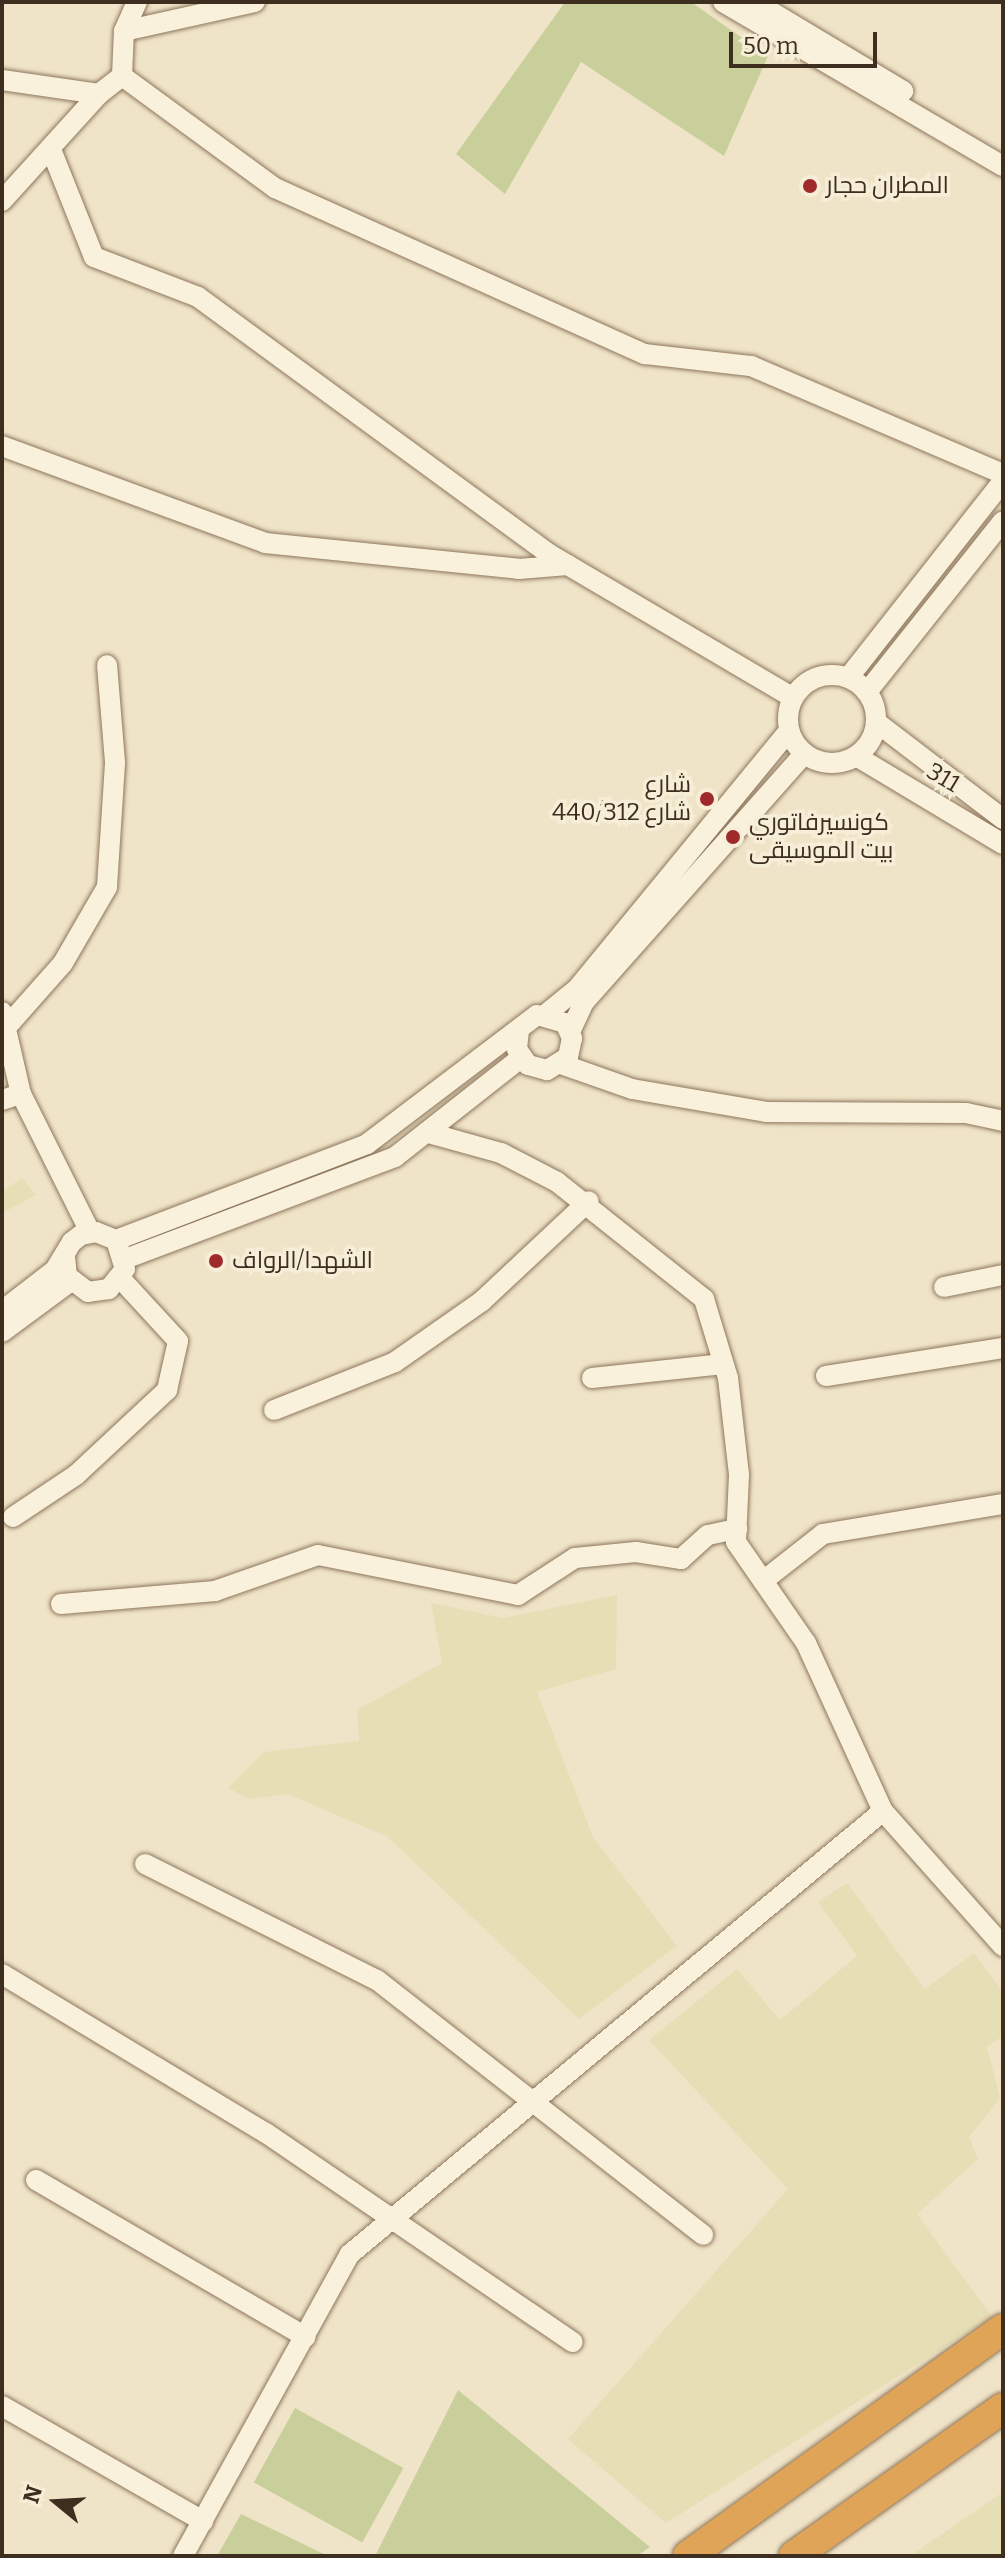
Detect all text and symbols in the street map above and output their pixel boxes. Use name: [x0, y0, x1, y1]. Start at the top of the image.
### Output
scale bar: [733, 16, 881, 66]
text: 50 m: [743, 32, 799, 60]
place label: المطران حجار: [826, 172, 949, 200]
marker: المطران حجار: [801, 177, 819, 195]
street label: 311: [921, 757, 965, 799]
place label: شارع 440/شارع 312: [552, 771, 691, 827]
marker: شارع 440/شارع 312: [698, 790, 716, 808]
place label: كونسيرفاتوري بيت الموسيقى: [749, 809, 893, 865]
marker: كونسيرفاتوري بيت الموسيقى: [724, 828, 742, 846]
place label: الشهدا/الرواف: [232, 1247, 373, 1275]
marker: الشهدا/الرواف: [207, 1252, 225, 1270]
north arrow: [16, 2462, 96, 2542]
text: N: [17, 2482, 48, 2507]

